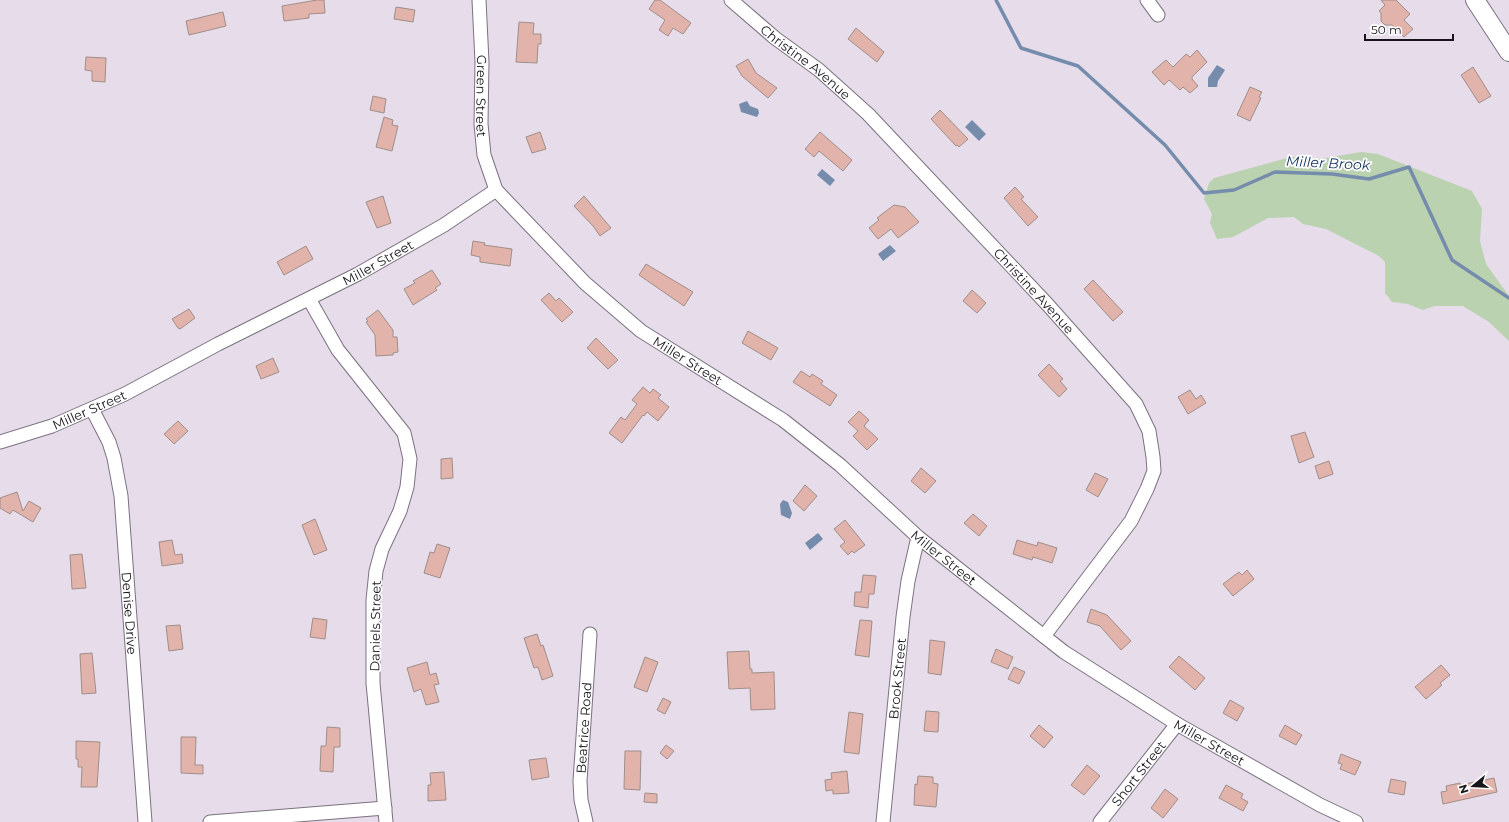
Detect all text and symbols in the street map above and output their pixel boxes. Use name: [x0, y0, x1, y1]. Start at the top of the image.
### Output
scale bar: [1365, 16, 1453, 42]
street label: Christine Avenue: [757, 21, 854, 103]
text: 50 m: [1371, 22, 1402, 37]
street label: Green Street: [473, 54, 490, 138]
water label: Miller Brook: [1285, 152, 1371, 174]
street label: Miller Street: [340, 236, 416, 289]
street label: Christine Avenue: [991, 245, 1078, 337]
street label: Miller Street: [650, 333, 725, 388]
street label: Miller Street: [50, 387, 128, 433]
street label: Miller Street: [908, 527, 980, 588]
street label: Denise Drive: [119, 571, 141, 655]
street label: Daniels Street: [366, 580, 384, 672]
street label: Brook Street: [885, 637, 909, 720]
street label: Beatrice Road: [573, 681, 595, 774]
street label: Miller Street: [1171, 716, 1247, 769]
street label: Short Street: [1108, 737, 1169, 809]
north arrow: [1453, 766, 1493, 806]
text: N: [1455, 783, 1472, 795]

